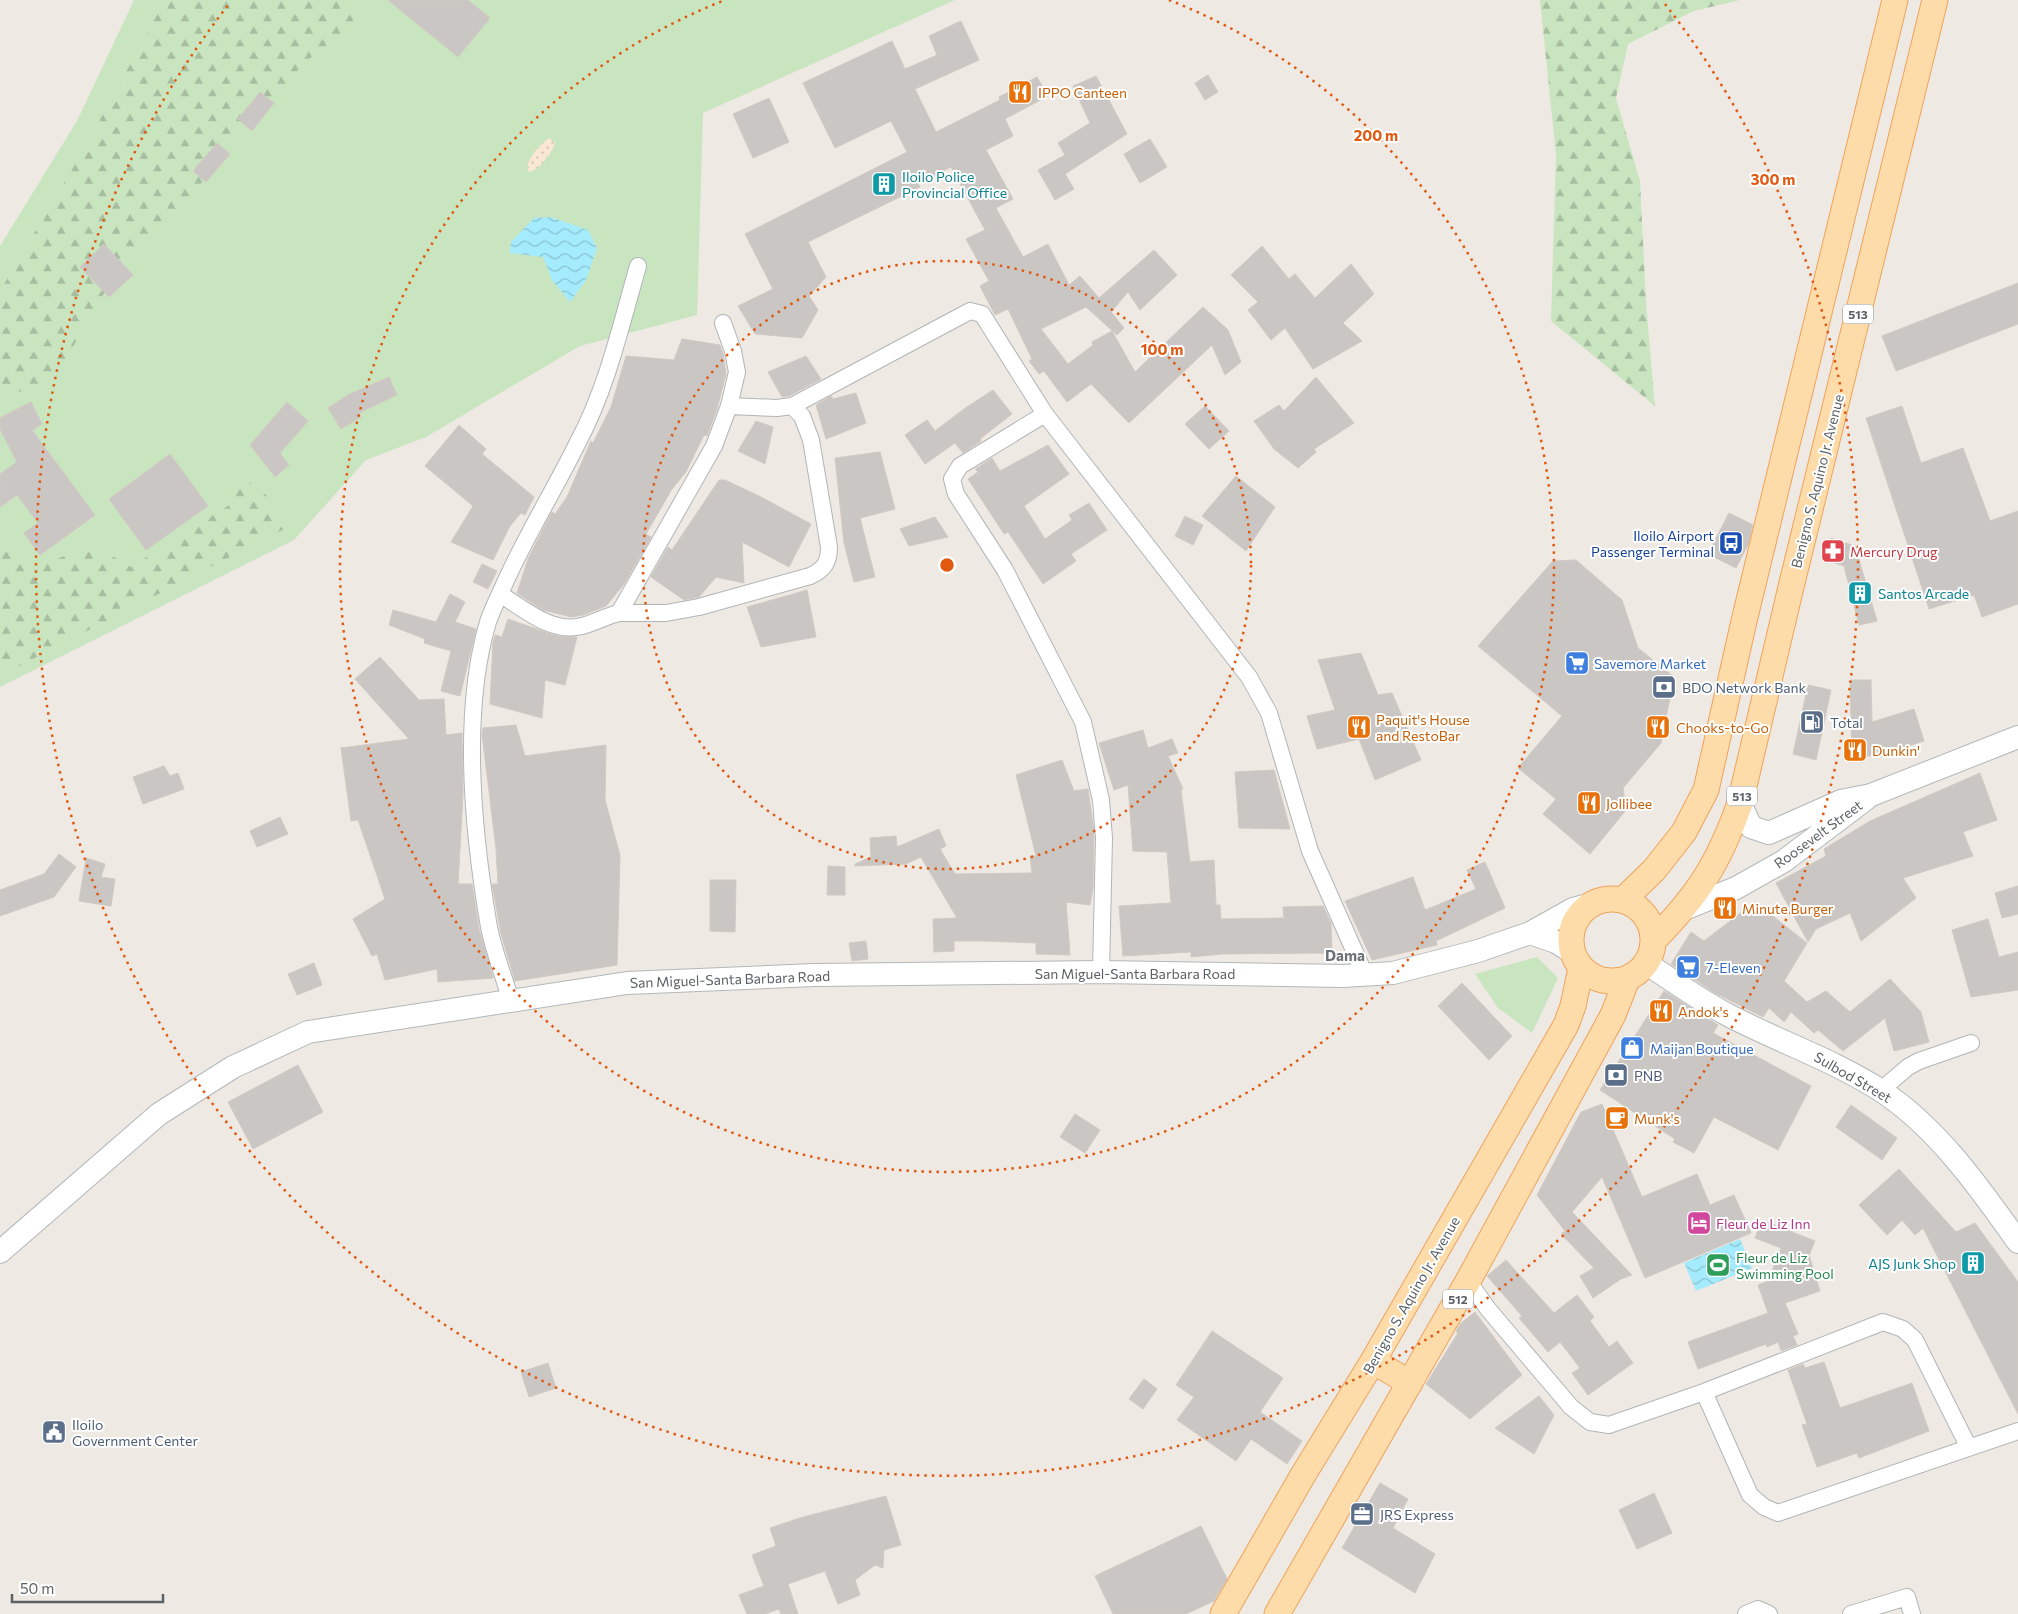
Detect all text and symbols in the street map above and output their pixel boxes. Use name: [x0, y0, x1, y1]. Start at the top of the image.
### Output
restaurant icon: IPPO Canteen: [1007, 79, 1033, 105]
place label: IPPO Canteen: [1038, 84, 1127, 101]
text: 200 m: [1354, 126, 1398, 144]
place label: Iloilo Police Provincial Office: [902, 168, 1007, 201]
text: 300 m: [1751, 170, 1795, 188]
building icon: Iloilo Police Provincial Office: [871, 171, 897, 197]
road number: 513: [1843, 304, 1873, 324]
text: 100 m: [1141, 340, 1183, 358]
street label: Benigno S. Aquino Jr. Avenue: [1787, 392, 1847, 570]
place label: Iloilo Airport Passenger Terminal: [1591, 527, 1714, 560]
bus stop icon: Iloilo Airport Passenger Terminal: [1718, 530, 1744, 556]
pharmacy icon: Mercury Drug: [1820, 538, 1846, 564]
place label: Mercury Drug: [1850, 543, 1938, 560]
centre of rings: [938, 556, 956, 574]
building icon: Santos Arcade: [1847, 580, 1873, 606]
place label: Santos Arcade: [1878, 585, 1969, 602]
supermarket icon: Savemore Market: [1564, 650, 1590, 676]
place label: Savemore Market: [1594, 655, 1706, 672]
bank icon: BDO Network Bank: [1651, 674, 1677, 700]
place label: BDO Network Bank: [1682, 679, 1807, 696]
fuel station icon: Total: [1799, 709, 1825, 735]
place label: Paquit's House and RestoBar: [1376, 711, 1470, 744]
restaurant icon: Paquit's House and RestoBar: [1346, 714, 1372, 740]
restaurant icon: Chooks-to-Go: [1645, 714, 1671, 740]
place label: Total: [1830, 714, 1863, 731]
place label: Chooks-to-Go: [1676, 719, 1769, 736]
restaurant icon: Dunkin': [1842, 737, 1868, 763]
place label: Dunkin': [1872, 742, 1920, 759]
road number: 513: [1727, 786, 1757, 806]
restaurant icon: Jollibee: [1576, 790, 1602, 816]
place label: Jollibee: [1606, 795, 1652, 812]
street label: Roosevelt Street: [1771, 796, 1866, 872]
restaurant icon: Minute Burger: [1712, 895, 1738, 921]
place label: Minute Burger: [1742, 900, 1834, 917]
district label: Dama: [1325, 946, 1365, 964]
supermarket icon: 7-Eleven: [1675, 954, 1701, 980]
place label: 7-Eleven: [1706, 959, 1761, 976]
street label: San Miguel-Santa Barbara Road: [1035, 965, 1235, 982]
street label: San Miguel-Santa Barbara Road: [630, 967, 830, 991]
restaurant icon: Andok's: [1648, 998, 1674, 1024]
place label: Andok's: [1678, 1003, 1729, 1020]
shop icon: Maijan Boutique: [1619, 1035, 1645, 1061]
place label: Maijan Boutique: [1650, 1040, 1754, 1057]
street label: Sulbod Street: [1811, 1048, 1895, 1106]
bank icon: PNB: [1603, 1062, 1629, 1088]
place label: PNB: [1634, 1067, 1662, 1084]
cafe icon: Munk's: [1604, 1105, 1630, 1131]
place label: Munk's: [1634, 1110, 1680, 1127]
hotel icon: Fleur de Liz Inn: [1686, 1210, 1712, 1236]
street label: Benigno S. Aquino Jr. Avenue: [1359, 1213, 1463, 1377]
place label: Fleur de Liz Inn: [1716, 1215, 1810, 1232]
place label: Fleur de Liz Swimming Pool: [1736, 1249, 1834, 1282]
building icon: AJS Junk Shop: [1960, 1250, 1986, 1276]
sports icon: Fleur de Liz Swimming Pool: [1705, 1252, 1731, 1278]
place label: AJS Junk Shop: [1868, 1255, 1956, 1272]
road number: 512: [1443, 1290, 1473, 1308]
place label: Iloilo Government Center: [72, 1416, 198, 1449]
public building icon: Iloilo Government Center: [41, 1419, 67, 1445]
office icon: JRS Express: [1349, 1501, 1375, 1527]
place label: JRS Express: [1380, 1506, 1454, 1523]
scale bar: [12, 1572, 164, 1604]
text: 50 m: [20, 1579, 54, 1597]

